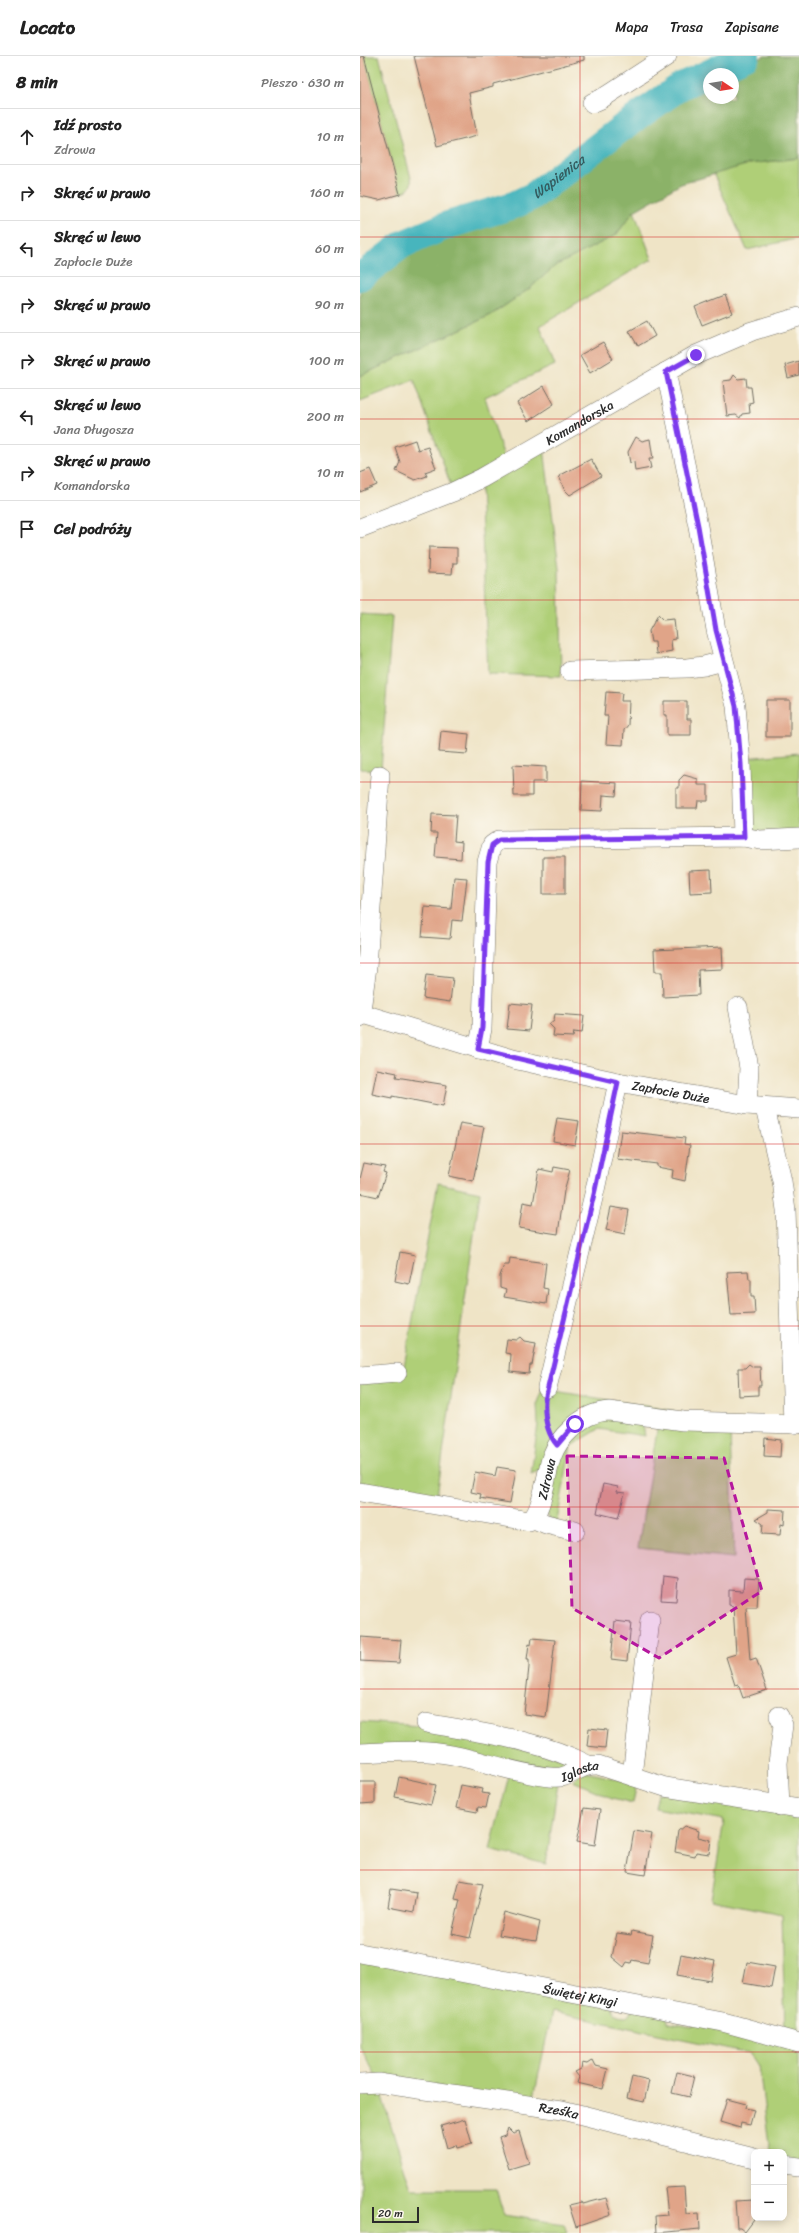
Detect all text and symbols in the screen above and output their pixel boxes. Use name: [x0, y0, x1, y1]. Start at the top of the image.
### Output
text: Locato: [20, 11, 75, 44]
text: Mapa: [615, 15, 648, 40]
text: Trasa: [670, 15, 703, 40]
text: Zapisane: [725, 15, 779, 40]
text: 8 min: [16, 67, 58, 97]
north arrow: [703, 68, 739, 104]
text: Pieszo · 630 m: [261, 71, 344, 94]
text: Idź prosto: [54, 112, 122, 138]
text: 10 m: [317, 125, 344, 148]
icon: ahead: [16, 126, 38, 148]
text: Zdrowa: [54, 138, 95, 161]
water label: Wapienica: [526, 147, 592, 205]
text: Skręć w prawo: [54, 180, 150, 206]
text: 160 m: [309, 181, 344, 204]
icon: right: [16, 182, 38, 204]
text: Skręć w lewo: [54, 224, 141, 250]
text: 60 m: [315, 237, 344, 260]
icon: left: [16, 238, 38, 260]
text: Zapłocie Duże: [54, 250, 133, 273]
text: Skręć w prawo: [54, 292, 150, 318]
text: 90 m: [314, 293, 344, 316]
icon: right: [16, 294, 38, 316]
route end: [687, 346, 705, 364]
text: Skręć w prawo: [54, 348, 150, 374]
text: 100 m: [309, 349, 344, 372]
icon: right: [16, 350, 38, 372]
text: Skręć w lewo: [54, 392, 141, 418]
street label: Komandorska: [540, 393, 618, 451]
text: 200 m: [307, 405, 344, 428]
icon: left: [16, 406, 38, 428]
text: Jana Długosza: [54, 418, 134, 441]
text: Skręć w prawo: [54, 448, 150, 474]
text: 10 m: [317, 461, 344, 484]
icon: right: [16, 462, 38, 484]
text: Komandorska: [54, 474, 130, 497]
text: Cel podróży: [54, 516, 131, 542]
icon: arrive: [16, 518, 38, 540]
street label: Zapłocie Duże: [630, 1073, 712, 1110]
route start: [566, 1415, 584, 1433]
street label: Zdrowa: [530, 1455, 562, 1502]
street label: Iglasta: [557, 1753, 599, 1788]
street label: Świętej Kingi: [541, 1976, 620, 2013]
street label: Rześka: [537, 2095, 582, 2125]
map controls: [751, 2149, 787, 2221]
button: +: [751, 2149, 787, 2185]
button: −: [751, 2185, 787, 2221]
text: 20 m: [378, 2204, 403, 2223]
scale bar: [372, 2205, 419, 2224]

